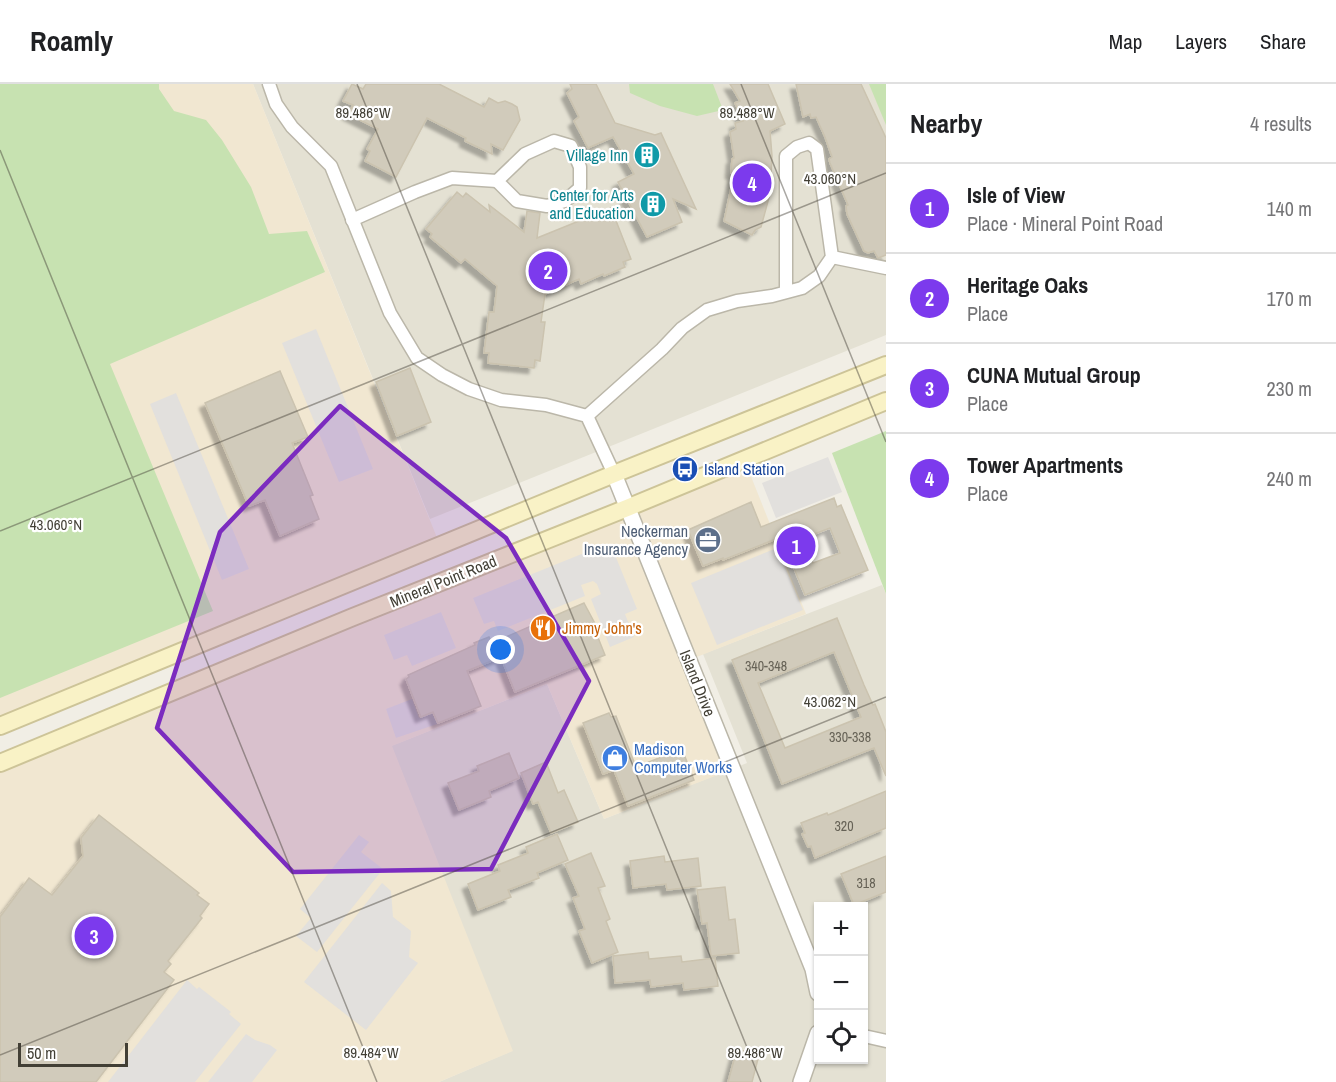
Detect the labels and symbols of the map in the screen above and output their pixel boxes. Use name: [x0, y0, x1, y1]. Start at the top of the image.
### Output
text: 89.486°W: [335, 102, 391, 123]
text: 89.488°W: [719, 102, 775, 123]
building icon: Village Inn: [632, 140, 662, 170]
place label: Village Inn: [566, 144, 628, 166]
pin: 4: [732, 160, 771, 206]
text: 43.060°N: [804, 168, 856, 189]
place label: Center for Arts and Education: [549, 184, 634, 224]
building icon: Center for Arts and Education: [638, 189, 668, 219]
pin: 2: [528, 248, 568, 294]
bus stop icon: Island Station: [670, 454, 700, 484]
place label: Island Station: [704, 458, 784, 480]
text: 43.060°N: [30, 514, 82, 535]
place label: Neckerman Insurance Agency: [584, 520, 688, 560]
pin: 1: [776, 524, 816, 568]
office icon: Neckerman Insurance Agency: [693, 525, 723, 555]
street label: Mineral Point Road: [386, 550, 500, 612]
restaurant icon: Jimmy John's: [528, 613, 558, 643]
place label: Jimmy John's: [562, 617, 642, 639]
your location: [486, 635, 515, 664]
street label: Island Drive: [675, 646, 721, 720]
house number: 340-348: [745, 657, 787, 675]
text: 43.062°N: [804, 691, 856, 712]
house number: 330-338: [829, 728, 871, 746]
place label: Madison Computer Works: [634, 738, 732, 778]
shop icon: Madison Computer Works: [600, 743, 630, 773]
house number: 320: [834, 817, 854, 835]
house number: 318: [856, 874, 876, 892]
pin: 3: [74, 914, 113, 958]
scale bar: [18, 1040, 128, 1068]
text: 89.484°W: [343, 1042, 399, 1063]
text: 89.486°W: [727, 1042, 783, 1063]

